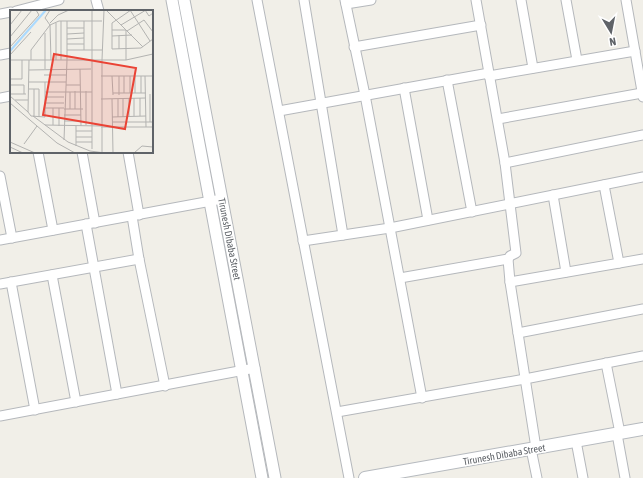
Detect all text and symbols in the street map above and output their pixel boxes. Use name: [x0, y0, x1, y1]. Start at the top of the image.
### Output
inset map: [10, 10, 153, 153]
north arrow: [591, 12, 631, 52]
text: N: [608, 35, 617, 48]
street label: Tirunesh Dibaba Street: [216, 197, 243, 281]
street label: Tirunesh Dibaba Street: [462, 442, 546, 467]

